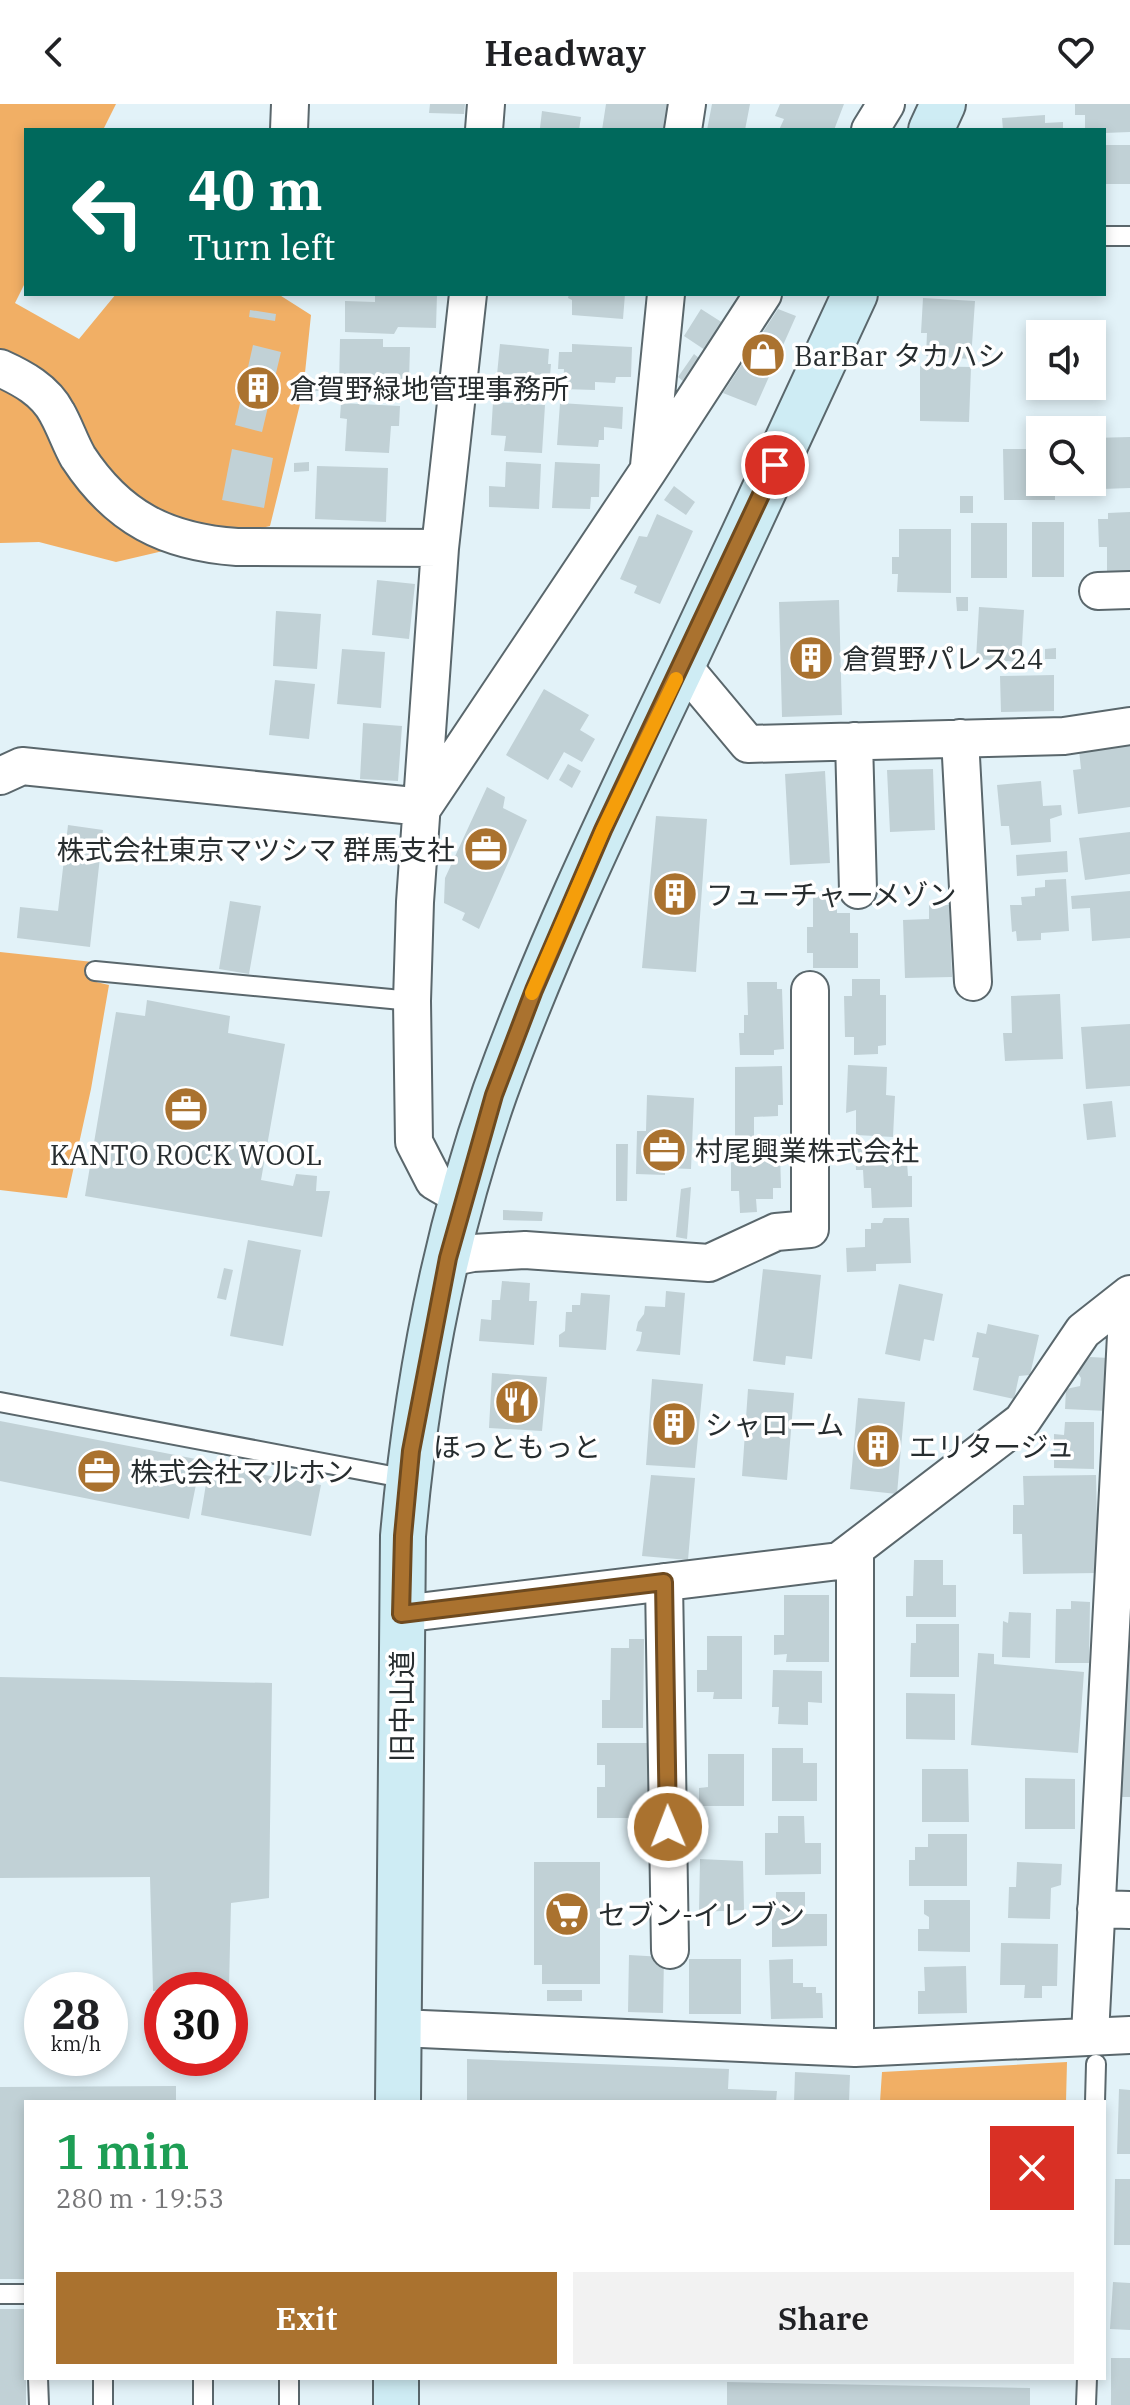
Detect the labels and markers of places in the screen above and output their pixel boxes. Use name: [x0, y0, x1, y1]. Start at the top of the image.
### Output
shop icon: BarBar タカハシ: [739, 331, 787, 379]
place label: BarBar タカハシ: [794, 337, 1005, 374]
building icon: 倉賀野緑地管理事務所: [234, 364, 282, 412]
place label: 倉賀野緑地管理事務所: [289, 370, 569, 407]
pin: [741, 431, 809, 499]
building icon: 倉賀野パレス24: [787, 634, 835, 682]
place label: 倉賀野パレス24: [842, 640, 1044, 677]
office icon: 株式会社東京マツシマ 群馬支社: [462, 825, 510, 873]
place label: 株式会社東京マツシマ 群馬支社: [57, 831, 455, 868]
building icon: フューチャーメゾン: [651, 870, 699, 918]
place label: フューチャーメゾン: [706, 876, 957, 913]
office icon: KANTO ROCK WOOL: [162, 1085, 210, 1133]
office icon: 村尾興業株式会社: [640, 1126, 688, 1174]
place label: 村尾興業株式会社: [695, 1132, 919, 1169]
place label: KANTO ROCK WOOL: [50, 1136, 322, 1173]
restaurant icon: ほっともっと: [493, 1378, 541, 1426]
building icon: シャローム: [650, 1400, 698, 1448]
place label: シャローム: [705, 1406, 844, 1443]
building icon: エリタージュ: [854, 1422, 902, 1470]
place label: ほっともっと: [433, 1428, 601, 1465]
place label: エリタージュ: [909, 1428, 1074, 1465]
office icon: 株式会社マルホン: [75, 1447, 123, 1495]
place label: 株式会社マルホン: [130, 1453, 354, 1490]
supermarket icon: セブン-イレブン: [543, 1890, 591, 1938]
place label: セブン-イレブン: [598, 1896, 805, 1933]

